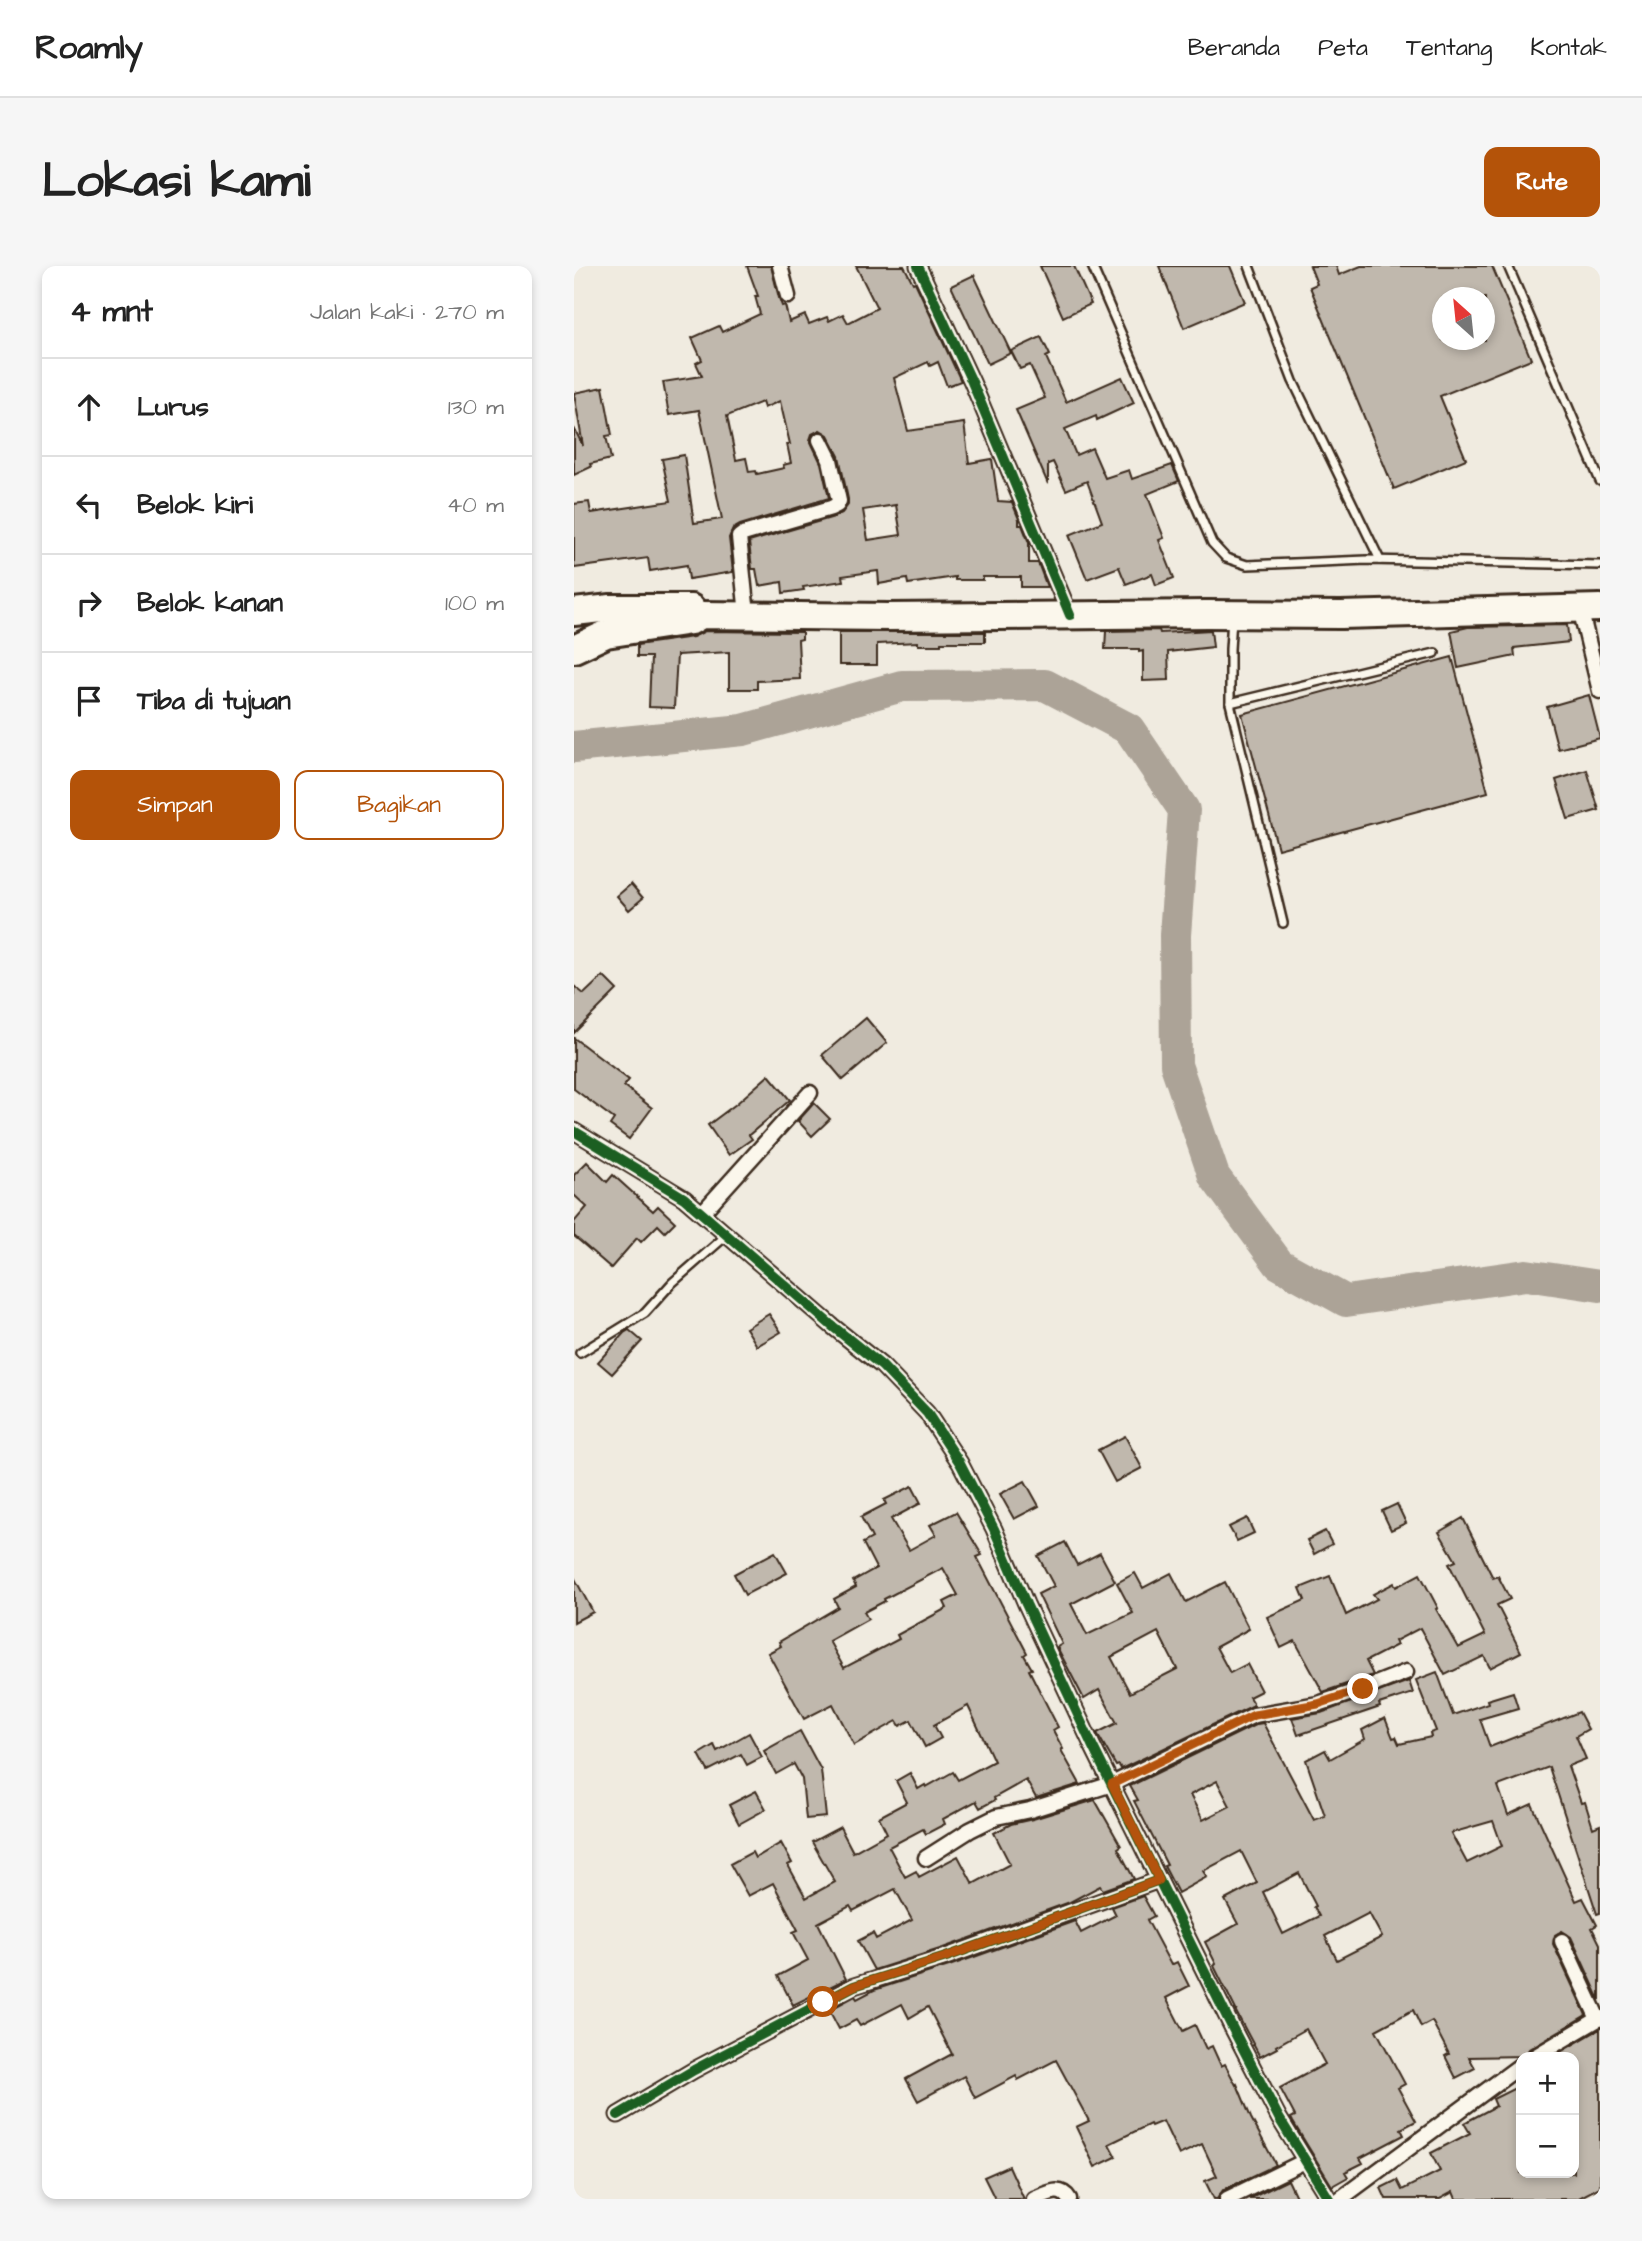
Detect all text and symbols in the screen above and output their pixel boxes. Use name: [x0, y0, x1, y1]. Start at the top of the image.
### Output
text: Roamly: [35, 25, 143, 71]
text: Beranda: [1188, 31, 1280, 65]
text: Peta: [1318, 31, 1368, 65]
text: Tentang: [1406, 31, 1492, 65]
text: Kontak: [1530, 31, 1607, 65]
button: Rute: [1484, 147, 1600, 217]
text: Lokasi kami: [42, 148, 311, 216]
north arrow: [1432, 287, 1495, 350]
text: 4 mnt: [70, 291, 153, 333]
text: Jalan kaki · 270 m: [310, 296, 504, 328]
icon: ahead: [70, 388, 108, 426]
text: Lurus: [137, 389, 209, 425]
text: 130 m: [448, 391, 504, 423]
icon: left: [70, 486, 108, 524]
text: Belok kiri: [137, 487, 253, 523]
text: 40 m: [447, 489, 504, 521]
icon: right: [70, 584, 108, 622]
text: Belok kanan: [137, 585, 283, 621]
text: 100 m: [445, 587, 504, 619]
icon: arrive: [70, 682, 108, 720]
text: Tiba di tujuan: [137, 683, 291, 719]
button: Simpan: [70, 770, 280, 840]
button: Bagikan: [294, 770, 504, 840]
route end: [1347, 1673, 1378, 1704]
route start: [807, 1986, 838, 2017]
map controls: [1516, 2052, 1579, 2178]
button: +: [1516, 2052, 1579, 2115]
button: −: [1516, 2115, 1579, 2178]

